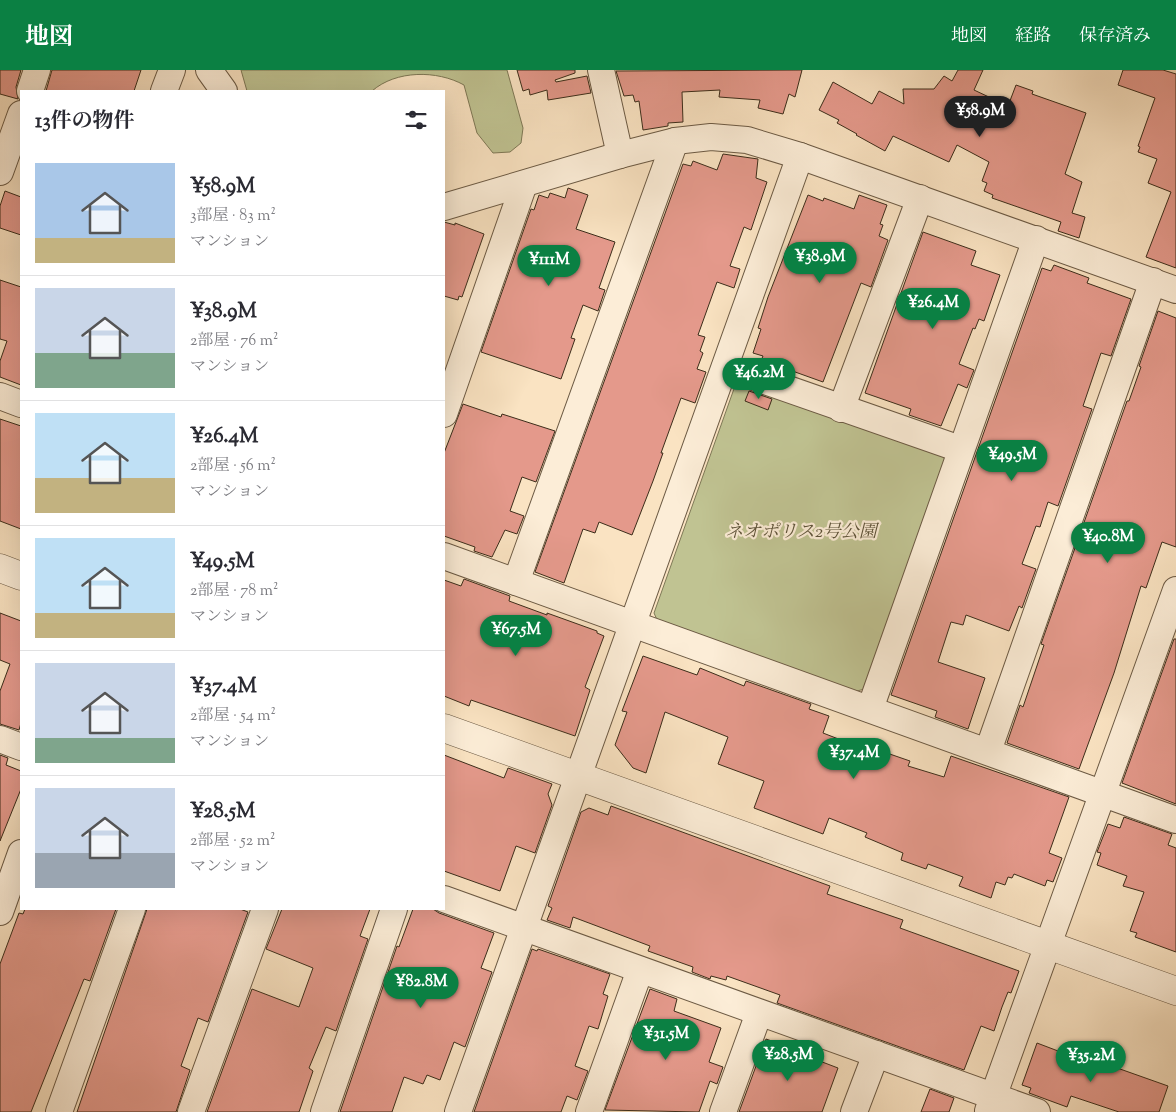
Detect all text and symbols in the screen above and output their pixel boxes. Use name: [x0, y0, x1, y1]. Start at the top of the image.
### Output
text: 地図: [25, 21, 73, 55]
text: 地図: [951, 24, 987, 50]
text: 経路: [1015, 24, 1051, 50]
text: 保存済み: [1079, 24, 1151, 50]
pin: ¥58.9M: [939, 96, 1021, 138]
text: ¥58.9M: [955, 100, 1005, 123]
icon: filters: [402, 106, 430, 134]
text: 13件の物件: [35, 107, 135, 137]
text: ¥58.9M: [190, 172, 255, 202]
icon: home: [75, 183, 135, 243]
text: 3部屋 · 83 m²: [190, 205, 276, 228]
text: マンション: [190, 231, 269, 254]
pin: ¥38.9M: [779, 242, 861, 284]
pin: ¥111M: [514, 244, 584, 287]
text: ¥38.9M: [795, 246, 845, 269]
text: ¥111M: [528, 249, 570, 272]
pin: ¥26.4M: [892, 288, 974, 330]
text: ¥26.4M: [907, 292, 959, 315]
text: ¥38.9M: [190, 297, 257, 327]
icon: home: [75, 308, 135, 368]
text: 2部屋 · 76 m²: [190, 330, 278, 353]
text: マンション: [190, 356, 269, 379]
pin: ¥46.2M: [718, 358, 800, 400]
text: ¥46.2M: [733, 362, 785, 385]
text: ¥26.4M: [190, 422, 258, 452]
icon: home: [75, 433, 135, 493]
pin: ¥49.5M: [971, 440, 1053, 482]
text: ¥49.5M: [987, 444, 1037, 467]
text: 2部屋 · 56 m²: [190, 455, 276, 478]
text: マンション: [190, 481, 269, 504]
park label: ネオポリス2号公園: [725, 520, 880, 546]
pin: ¥40.8M: [1067, 522, 1149, 564]
text: ¥40.8M: [1082, 526, 1134, 549]
text: ¥49.5M: [190, 547, 255, 577]
icon: home: [75, 558, 135, 618]
text: 2部屋 · 78 m²: [190, 580, 278, 603]
text: マンション: [190, 606, 269, 629]
pin: ¥67.5M: [475, 614, 557, 657]
text: ¥67.5M: [491, 619, 541, 642]
text: ¥37.4M: [190, 672, 257, 702]
icon: home: [75, 683, 135, 743]
text: 2部屋 · 54 m²: [190, 705, 276, 728]
text: マンション: [190, 731, 269, 754]
pin: ¥37.4M: [813, 738, 895, 780]
text: ¥37.4M: [829, 742, 879, 765]
text: ¥28.5M: [190, 797, 255, 827]
icon: home: [75, 808, 135, 868]
text: 2部屋 · 52 m²: [190, 830, 275, 853]
text: マンション: [190, 856, 269, 879]
pin: ¥82.8M: [380, 966, 462, 1009]
text: ¥82.8M: [395, 971, 447, 994]
pin: ¥31.5M: [625, 1018, 707, 1061]
text: ¥31.5M: [643, 1023, 689, 1046]
pin: ¥28.5M: [747, 1040, 829, 1082]
pin: ¥35.2M: [1050, 1040, 1132, 1083]
text: ¥28.5M: [763, 1044, 813, 1067]
text: ¥35.2M: [1067, 1045, 1115, 1068]

